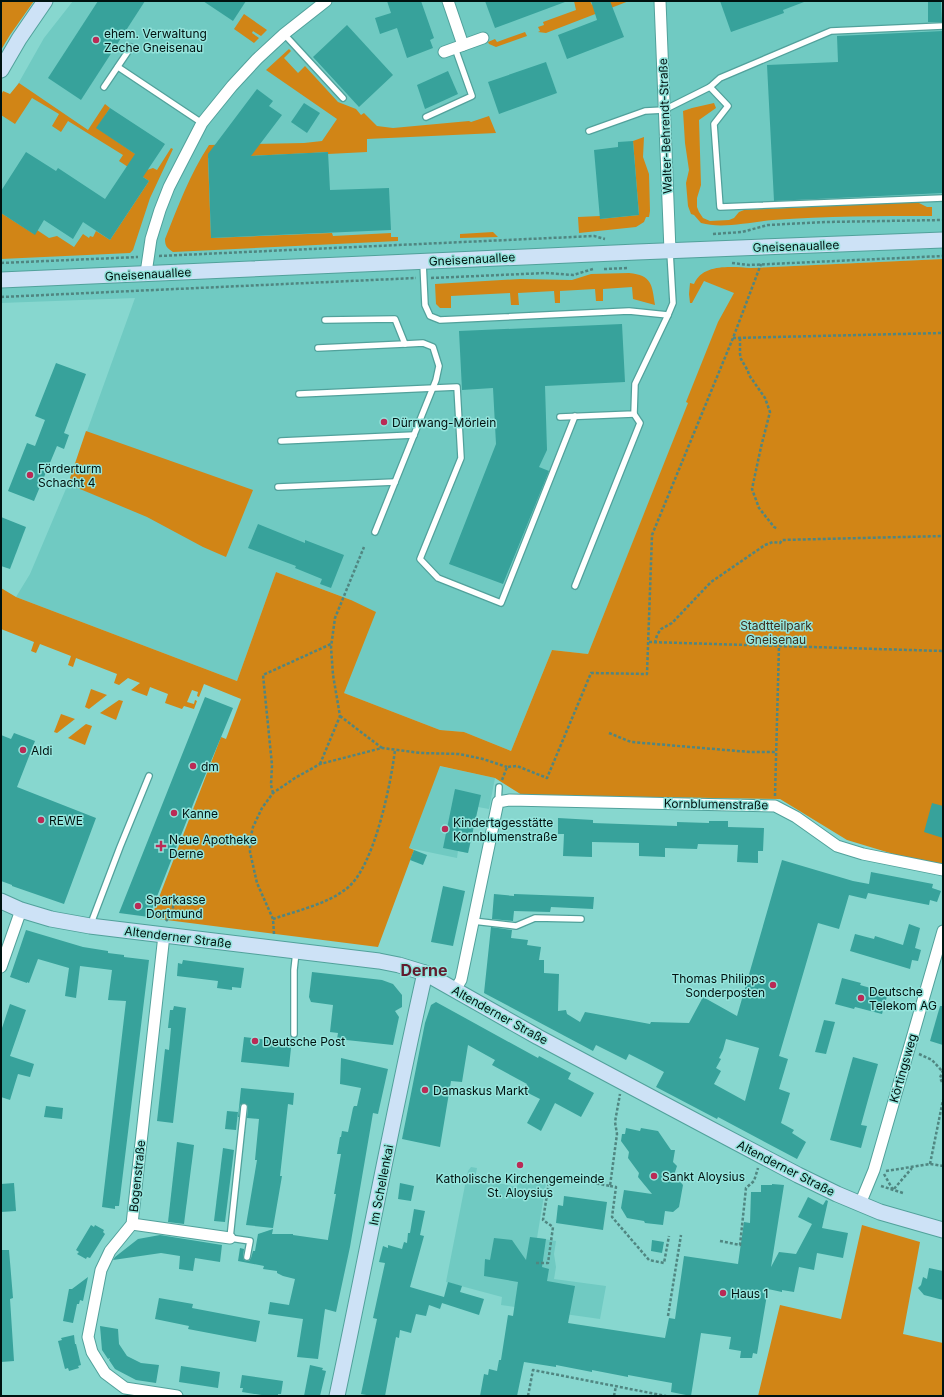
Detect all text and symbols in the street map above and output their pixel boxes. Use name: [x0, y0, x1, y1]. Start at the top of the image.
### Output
place label: ehem. Verwaltung Zeche Gneisenau: [104, 26, 207, 55]
marker: ehem. Verwaltung Zeche Gneisenau: [91, 35, 101, 45]
street label: Walter-Behrendt-Straße: [655, 58, 675, 194]
street label: Gneisenauallee: [752, 237, 840, 255]
street label: Gneisenauallee: [428, 249, 516, 269]
street label: Gneisenauallee: [104, 264, 192, 284]
place label: Dürrwang-Mörlein: [392, 415, 496, 430]
marker: Dürrwang-Mörlein: [379, 417, 389, 427]
place label: Förderturm Schacht 4: [38, 461, 101, 490]
marker: Förderturm Schacht 4: [25, 470, 35, 480]
park label: Stadtteilpark Gneisenau: [740, 618, 812, 647]
place label: Aldi: [31, 743, 53, 758]
marker: Aldi: [18, 745, 28, 755]
place label: dm: [201, 759, 219, 774]
marker: dm: [188, 761, 198, 771]
street label: Kornblumenstraße: [664, 796, 768, 812]
place label: Kanne: [182, 806, 218, 821]
marker: Kanne: [169, 808, 179, 818]
place label: REWE: [49, 813, 83, 828]
marker: REWE: [36, 815, 46, 825]
place label: Kindertagesstätte Kornblumenstraße: [453, 815, 557, 844]
marker: Kindertagesstätte Kornblumenstraße: [440, 824, 450, 834]
place label: Neue Apotheke Derne: [169, 832, 257, 861]
marker: Neue Apotheke Derne: [156, 841, 166, 851]
place label: Sparkasse Dortmund: [146, 892, 206, 921]
marker: Sparkasse Dortmund: [133, 901, 143, 911]
street label: Altenderner Straße: [124, 923, 232, 951]
district label: Derne: [400, 960, 448, 980]
place label: Thomas Philipps Sonderposten: [671, 971, 765, 1000]
marker: Thomas Philipps Sonderposten: [768, 980, 778, 990]
street label: Altenderner Straße: [449, 982, 551, 1048]
place label: Deutsche Telekom AG: [869, 984, 937, 1013]
marker: Deutsche Telekom AG: [856, 993, 866, 1003]
street label: Körtingsweg: [886, 1032, 920, 1104]
place label: Deutsche Post: [263, 1034, 345, 1049]
marker: Deutsche Post: [250, 1036, 260, 1046]
place label: Damaskus Markt: [433, 1083, 528, 1098]
marker: Damaskus Markt: [420, 1085, 430, 1095]
street label: Altenderner Straße: [735, 1137, 837, 1199]
street label: Bogenstraße: [126, 1139, 148, 1213]
street label: Im Schellenkai: [366, 1143, 396, 1227]
marker: Katholische Kirchengemeinde St. Aloysius: [515, 1160, 525, 1170]
place label: Sankt Aloysius: [662, 1169, 745, 1184]
place label: Katholische Kirchengemeinde St. Aloysius: [435, 1171, 605, 1200]
marker: Sankt Aloysius: [649, 1171, 659, 1181]
place label: Haus 1: [731, 1286, 768, 1301]
marker: Haus 1: [718, 1288, 728, 1298]

